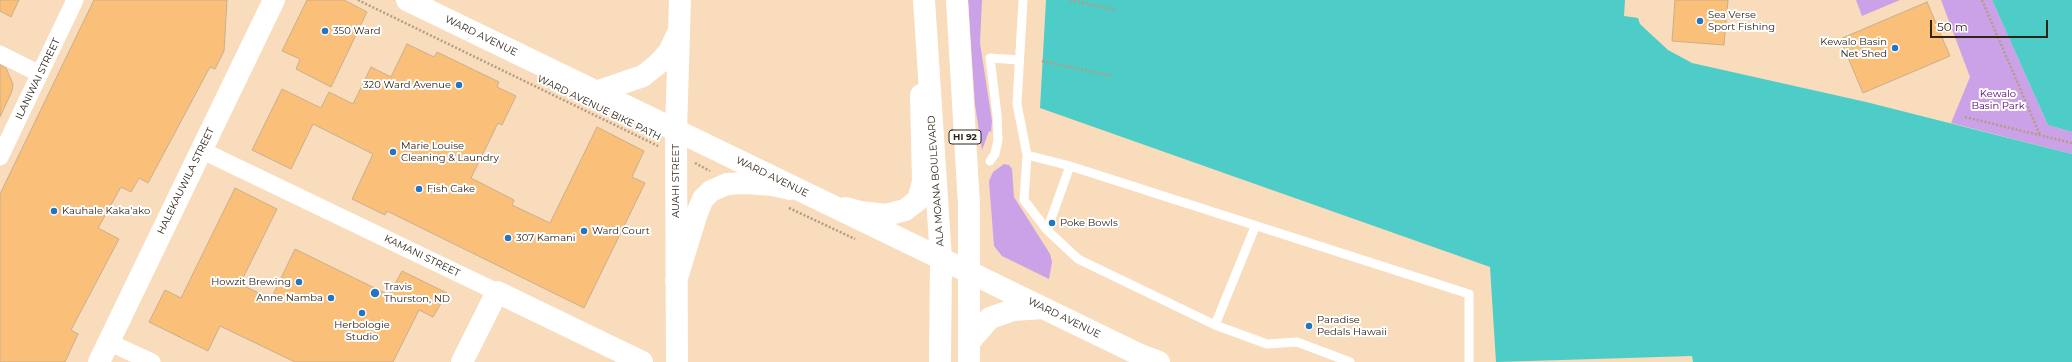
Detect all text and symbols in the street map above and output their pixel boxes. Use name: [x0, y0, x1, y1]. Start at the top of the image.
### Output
place label: Sea Verse Sport Fishing: [1708, 9, 1775, 32]
scale bar: [1932, 12, 2050, 38]
street label: WARD AVENUE: [443, 13, 519, 59]
marker: Sea Verse Sport Fishing: [1695, 16, 1705, 26]
text: 50 m: [1937, 19, 1968, 34]
place label: 350 Ward: [333, 25, 381, 37]
marker: 350 Ward: [320, 26, 330, 36]
street label: ILANIWAI STREET: [13, 36, 63, 122]
place label: Kewalo Basin Net Shed: [1820, 36, 1887, 60]
marker: Kewalo Basin Net Shed: [1890, 43, 1900, 53]
street label: WARD AVENUE BIKE PATH: [535, 73, 663, 143]
place label: 320 Ward Avenue: [363, 79, 451, 91]
marker: 320 Ward Avenue: [454, 80, 464, 90]
park label: Kewalo Basin Park: [1971, 88, 2025, 112]
street label: ALA MOANA BOULEVARD: [925, 115, 947, 247]
street label: HALEKAUWILA STREET: [155, 126, 217, 236]
road number: HI 92: [949, 130, 981, 144]
place label: Marie Louise Cleaning & Laundry: [401, 140, 499, 164]
street label: AUAHI STREET: [670, 144, 682, 218]
marker: Marie Louise Cleaning & Laundry: [388, 147, 398, 157]
street label: WARD AVENUE: [734, 154, 810, 200]
place label: Fish Cake: [427, 183, 475, 195]
marker: Fish Cake: [414, 184, 424, 194]
place label: Kauhale Kaka'ako: [62, 205, 150, 217]
marker: Kauhale Kaka'ako: [49, 206, 59, 216]
place label: Poke Bowls: [1060, 217, 1118, 229]
marker: Poke Bowls: [1047, 218, 1057, 228]
place label: Ward Court: [592, 225, 650, 237]
marker: Ward Court: [579, 226, 589, 236]
street label: KAMANI STREET: [382, 232, 462, 280]
place label: 307 Kamani: [516, 232, 576, 244]
marker: 307 Kamani: [503, 233, 513, 243]
place label: Howzit Brewing: [211, 276, 291, 288]
marker: Howzit Brewing: [294, 277, 304, 287]
place label: Travis Thurston, ND: [384, 281, 450, 304]
marker: Travis Thurston, ND: [369, 287, 381, 299]
place label: Anne Namba: [256, 292, 323, 304]
marker: Anne Namba: [326, 293, 336, 303]
street label: WARD AVENUE: [1026, 295, 1102, 341]
marker: Herbologie Studio: [357, 308, 367, 318]
place label: Paradise Pedals Hawaii: [1317, 314, 1387, 338]
place label: Herbologie Studio: [334, 319, 390, 342]
marker: Paradise Pedals Hawaii: [1304, 321, 1314, 331]

